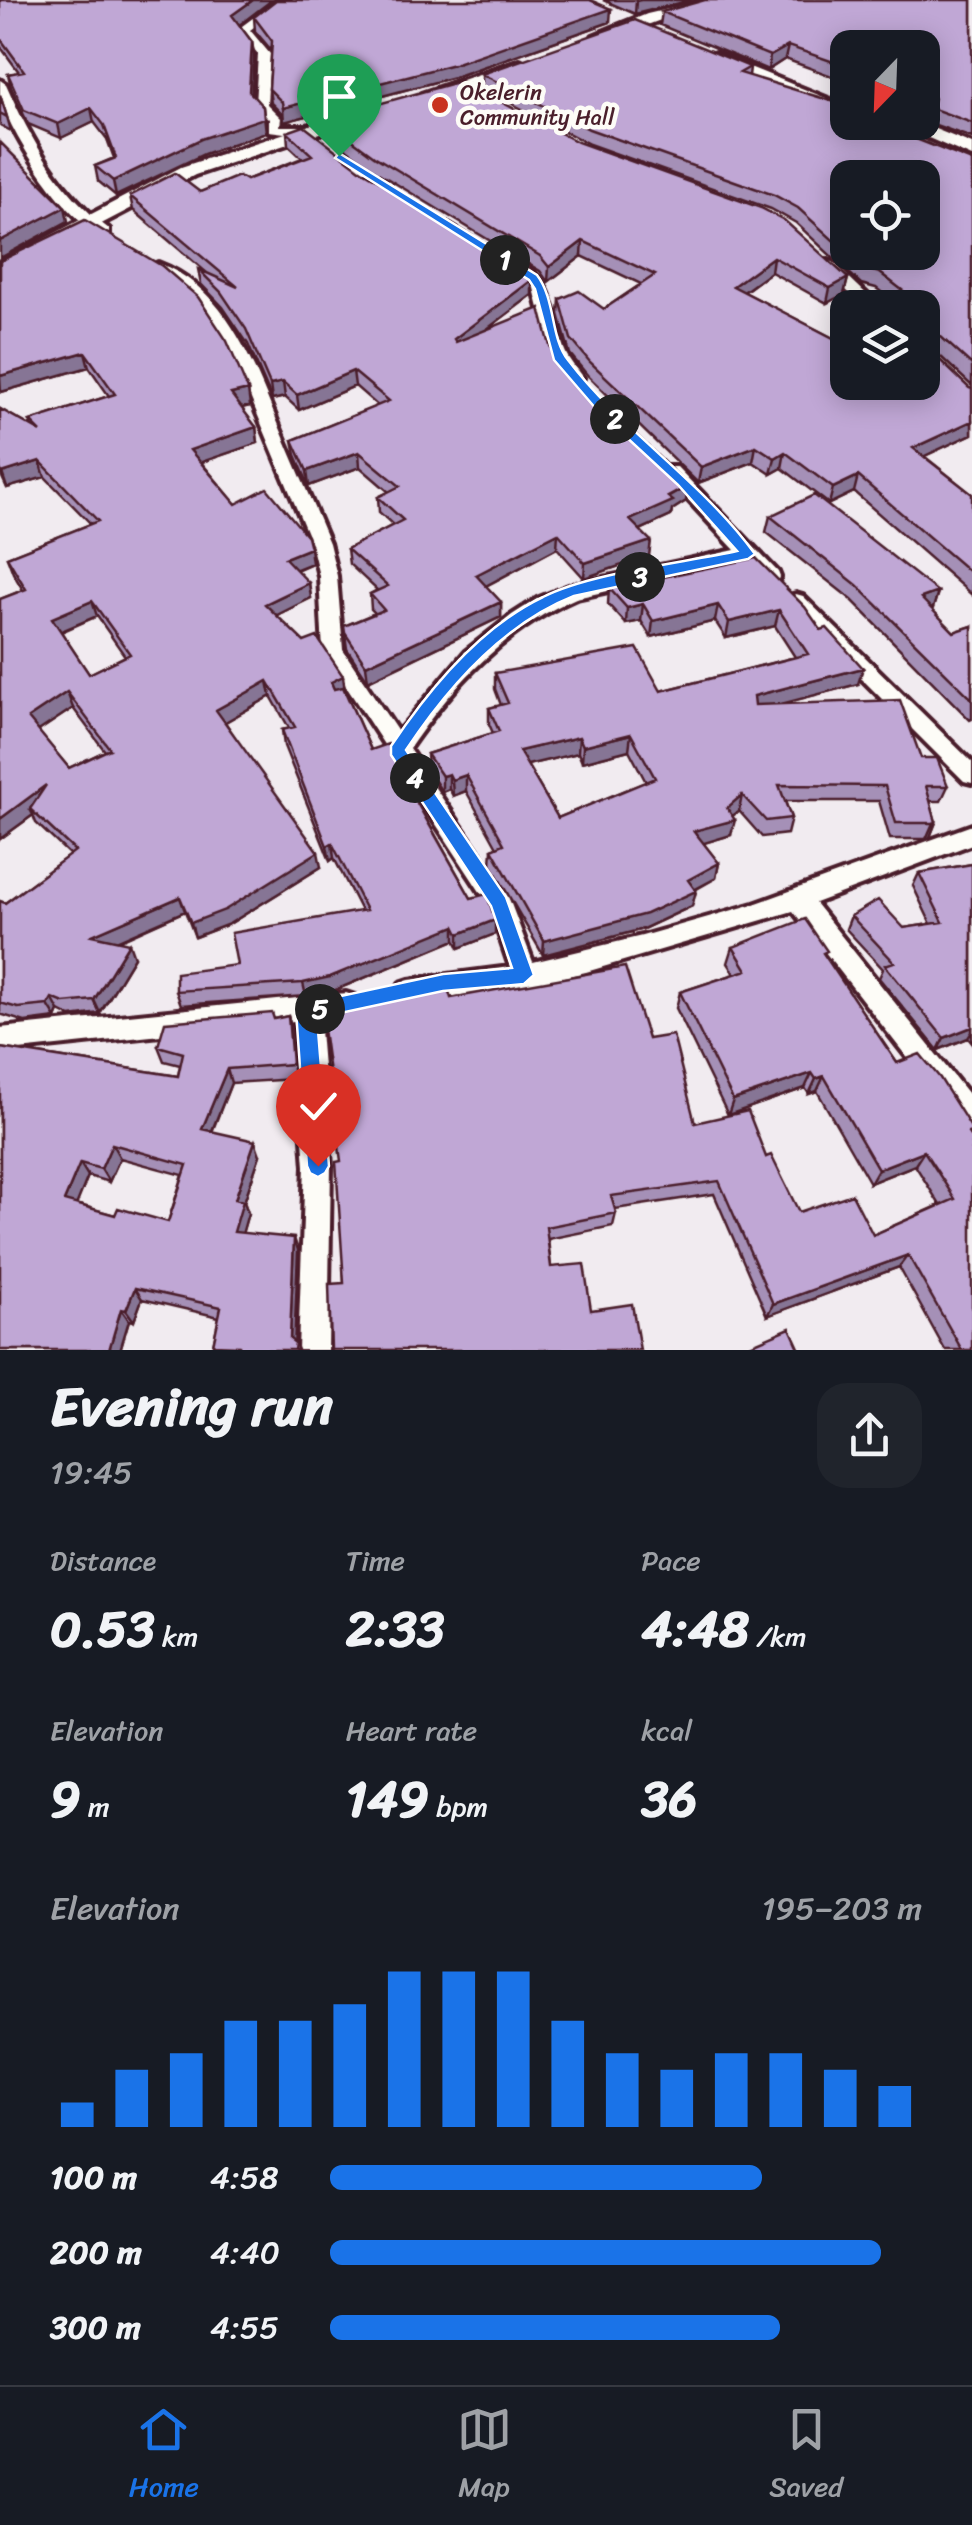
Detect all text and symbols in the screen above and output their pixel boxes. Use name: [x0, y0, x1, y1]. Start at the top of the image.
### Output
north arrow: [830, 30, 940, 140]
map controls: [830, 30, 940, 400]
pin: [297, 54, 382, 157]
icon: arrive: [312, 69, 367, 124]
place label: Okelerin Community Hall: [460, 73, 615, 137]
marker: Okelerin Community Hall: [429, 94, 451, 116]
button: locate: [830, 160, 940, 270]
pin: 1: [480, 235, 530, 285]
text: 1: [499, 235, 511, 284]
button: layers: [830, 290, 940, 400]
pin: 2: [590, 394, 640, 444]
text: 2: [607, 394, 623, 443]
pin: 3: [615, 552, 665, 602]
text: 3: [632, 552, 648, 601]
pin: 4: [390, 753, 440, 803]
text: 4: [406, 753, 424, 802]
pin: 5: [295, 984, 345, 1034]
text: 5: [311, 984, 329, 1033]
pin: [276, 1064, 361, 1167]
icon: check: [291, 1079, 346, 1134]
text: Evening run: [50, 1358, 333, 1455]
button: share: [817, 1383, 922, 1488]
text: 19:45: [50, 1444, 133, 1501]
text: Distance: [50, 1536, 156, 1585]
text: Time: [346, 1536, 405, 1585]
text: Pace: [641, 1536, 701, 1585]
text: 0.53: [50, 1585, 155, 1674]
text: 2:33: [346, 1585, 445, 1674]
text: 4:48: [641, 1585, 749, 1674]
text: km: [155, 1612, 198, 1661]
text: /km: [749, 1612, 807, 1661]
text: Elevation: [50, 1706, 163, 1755]
text: Heart rate: [346, 1706, 477, 1755]
text: kcal: [641, 1706, 692, 1755]
text: 9: [50, 1755, 81, 1844]
text: 149: [346, 1755, 429, 1844]
text: 36: [641, 1755, 697, 1844]
text: m: [81, 1782, 110, 1831]
text: bpm: [429, 1782, 488, 1831]
text: Elevation: [50, 1880, 180, 1937]
text: 195–203 m: [762, 1880, 922, 1937]
text: 100 m: [50, 2149, 137, 2206]
text: 4:58: [210, 2149, 279, 2206]
text: 200 m: [50, 2224, 142, 2281]
text: 4:40: [210, 2224, 280, 2281]
text: 300 m: [50, 2299, 141, 2356]
text: 4:55: [210, 2299, 279, 2356]
tab: Home: [129, 2402, 199, 2511]
tab: Map: [457, 2402, 512, 2511]
tab: Saved: [769, 2402, 843, 2511]

